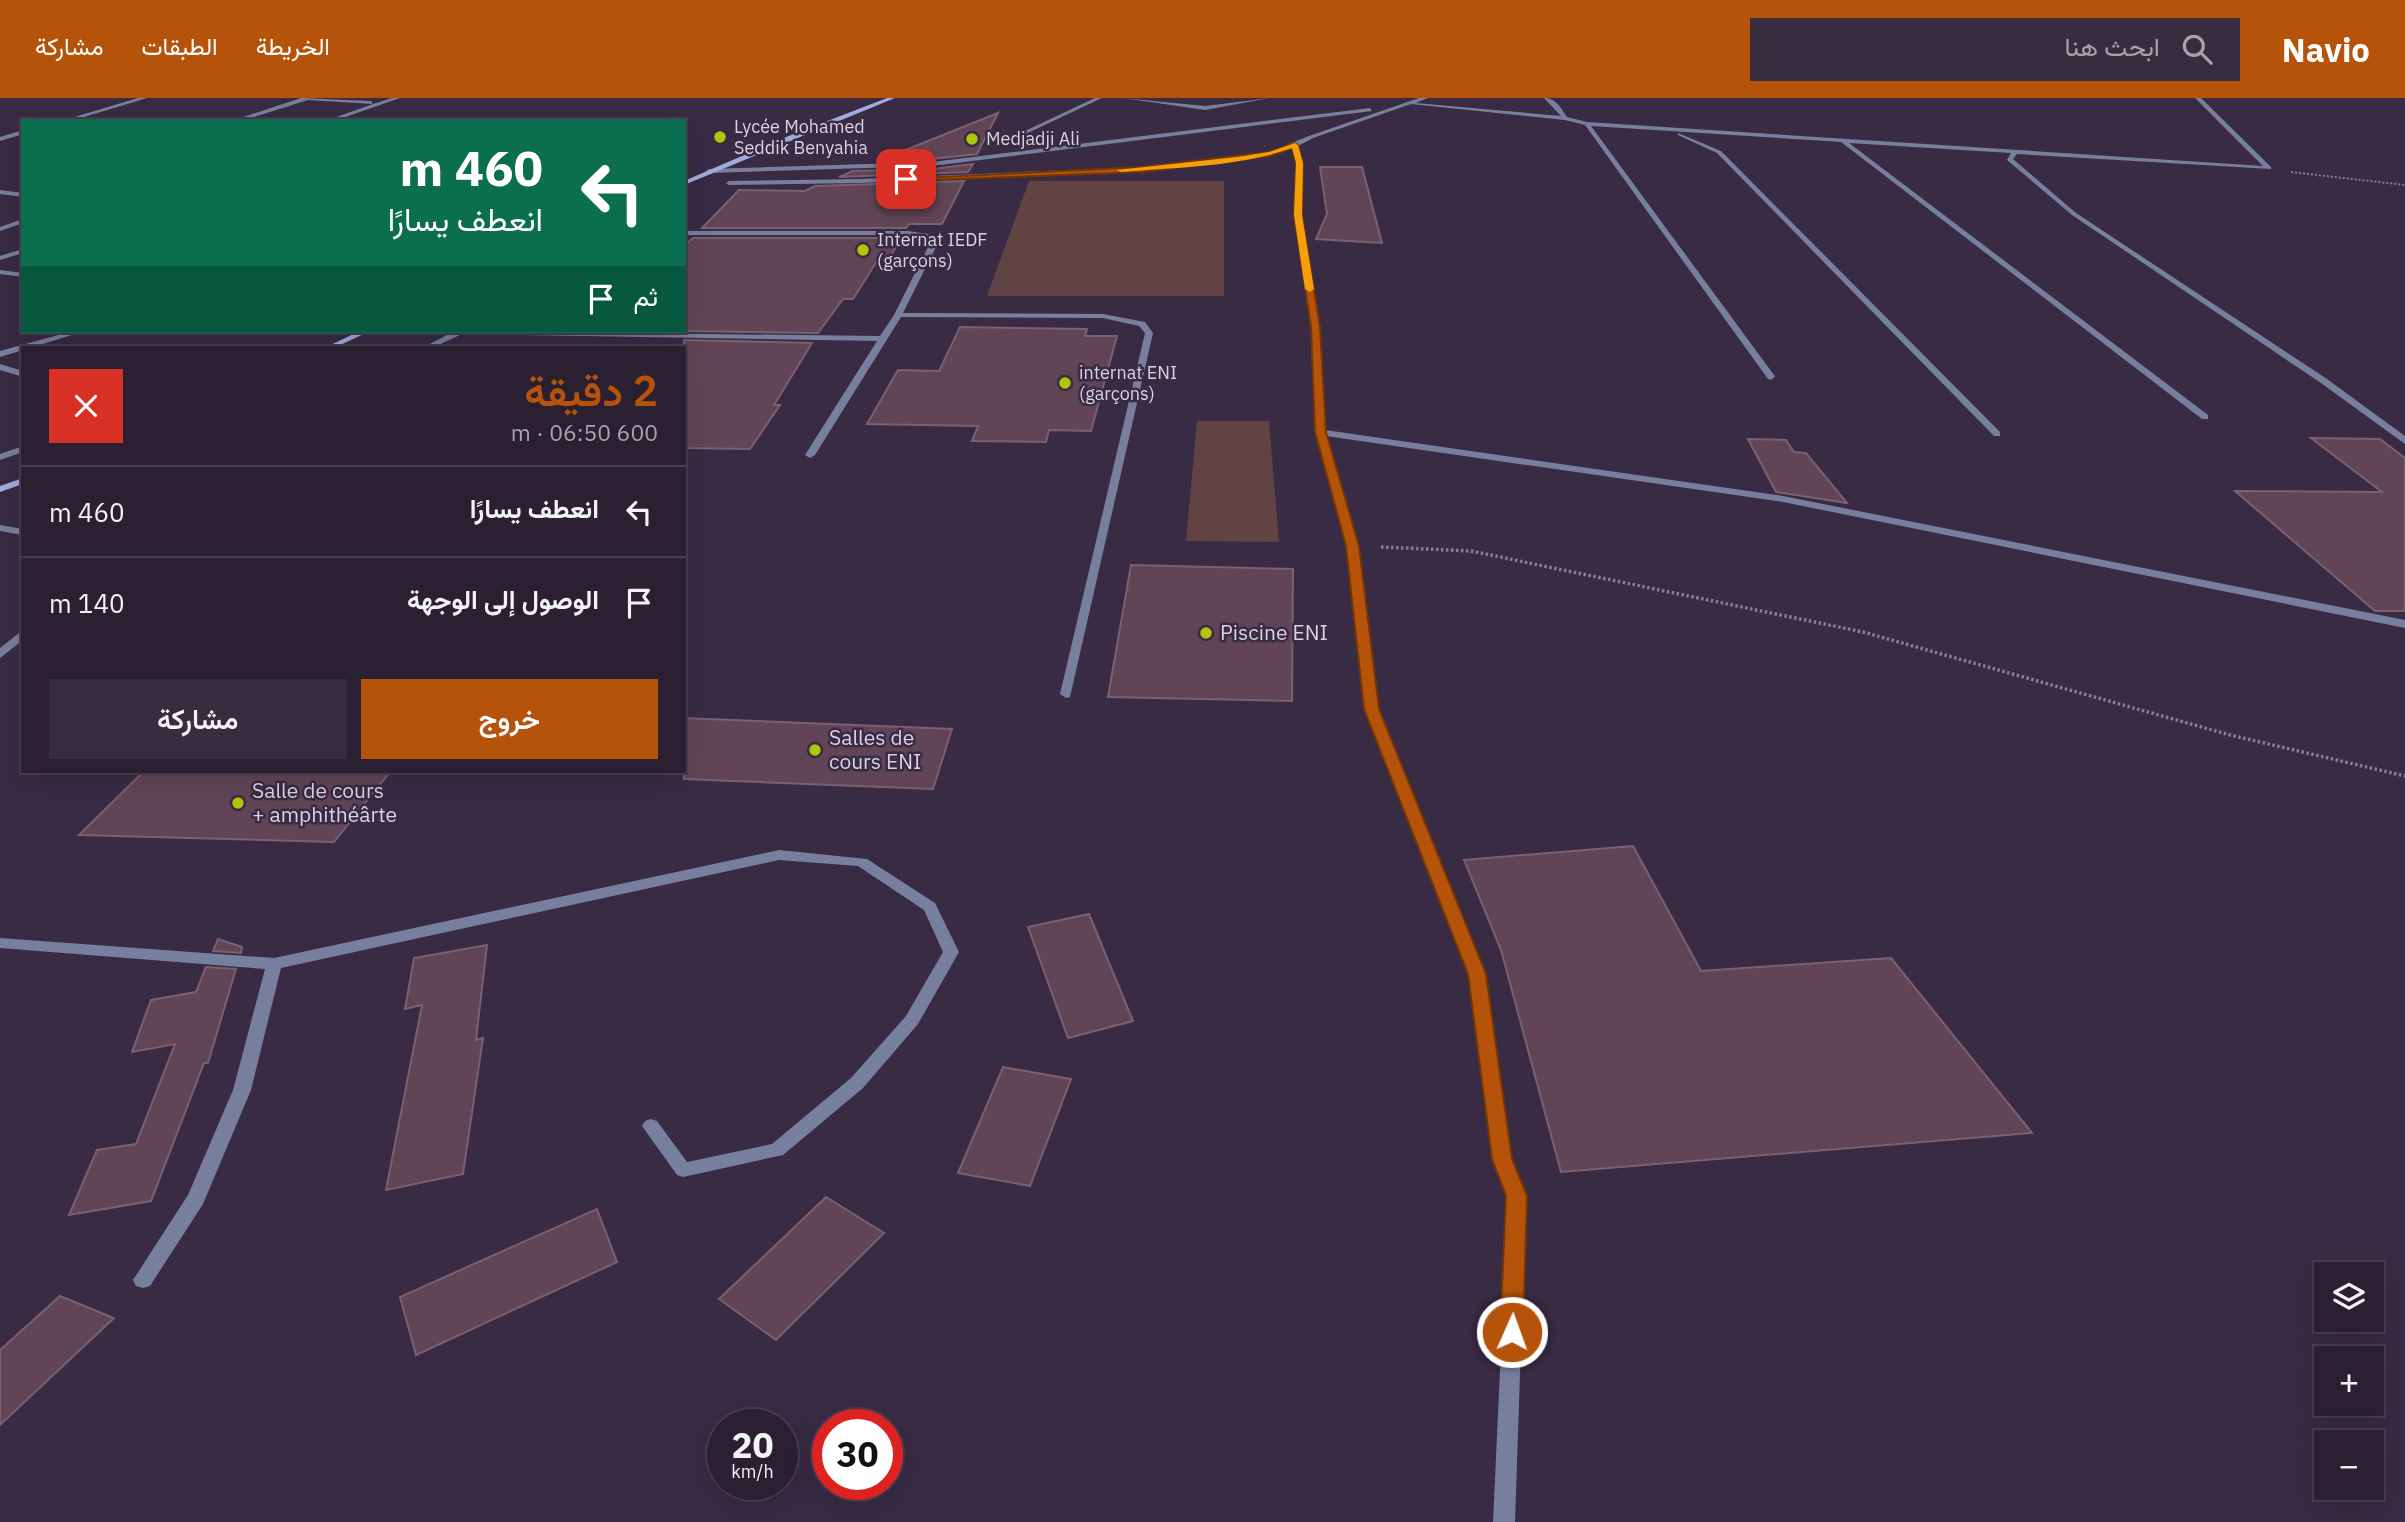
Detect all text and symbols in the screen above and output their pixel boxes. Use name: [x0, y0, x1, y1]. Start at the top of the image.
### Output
search box: [1750, 18, 2240, 81]
text: Navio: [2282, 28, 2370, 71]
text: ابحث هنا: [2064, 29, 2160, 63]
text: مشاركة: [35, 30, 103, 62]
text: الطبقات: [141, 30, 218, 62]
text: الخريطة: [256, 30, 330, 62]
icon: search: [2178, 30, 2216, 68]
place label: Lycée Mohamed Seddik Benyahia: [734, 115, 868, 159]
place label: Medjadji Ali: [986, 127, 1080, 150]
marker: Lycée Mohamed Seddik Benyahia: [712, 129, 728, 145]
marker: Medjadji Ali: [964, 131, 980, 147]
text: 460 m: [399, 136, 543, 199]
icon: left: [567, 147, 658, 238]
pin: [876, 149, 936, 209]
icon: arrive: [887, 160, 925, 198]
text: انعطف يسارًا: [388, 198, 543, 240]
place label: Internat IEDF (garçons): [877, 228, 987, 272]
marker: Internat IEDF (garçons): [855, 242, 871, 258]
text: ثم: [634, 279, 658, 313]
icon: arrive: [582, 280, 620, 318]
place label: internat ENI (garçons): [1079, 361, 1177, 405]
text: 2 دقيقة: [524, 363, 658, 418]
button: close: [49, 369, 123, 443]
marker: internat ENI (garçons): [1057, 375, 1073, 391]
text: 600 m · 06:50: [511, 417, 658, 447]
text: انعطف يسارًا: [470, 491, 599, 525]
icon: left: [620, 493, 658, 531]
text: 460 m: [49, 495, 125, 529]
text: الوصول إلى الوجهة: [407, 582, 599, 616]
icon: arrive: [620, 584, 658, 622]
text: 140 m: [49, 586, 125, 620]
place label: Piscine ENI: [1220, 618, 1328, 646]
marker: Piscine ENI: [1198, 625, 1214, 641]
button: مشاركة: [49, 679, 347, 759]
button: خروج: [361, 679, 658, 759]
place label: Salles de cours ENI: [829, 723, 922, 775]
marker: Salles de cours ENI: [807, 742, 823, 758]
place label: Salle de cours + amphithéârte: [252, 776, 397, 828]
marker: Salle de cours + amphithéârte: [230, 795, 246, 811]
map controls: [2314, 1262, 2384, 1500]
button: layers: [2314, 1262, 2384, 1332]
position arrow: [1475, 1295, 1549, 1369]
button: +: [2314, 1346, 2384, 1416]
speed limit sign: 30: [812, 1409, 903, 1500]
text: 20: [731, 1422, 774, 1468]
button: −: [2314, 1430, 2384, 1500]
text: km/h: [731, 1460, 774, 1483]

